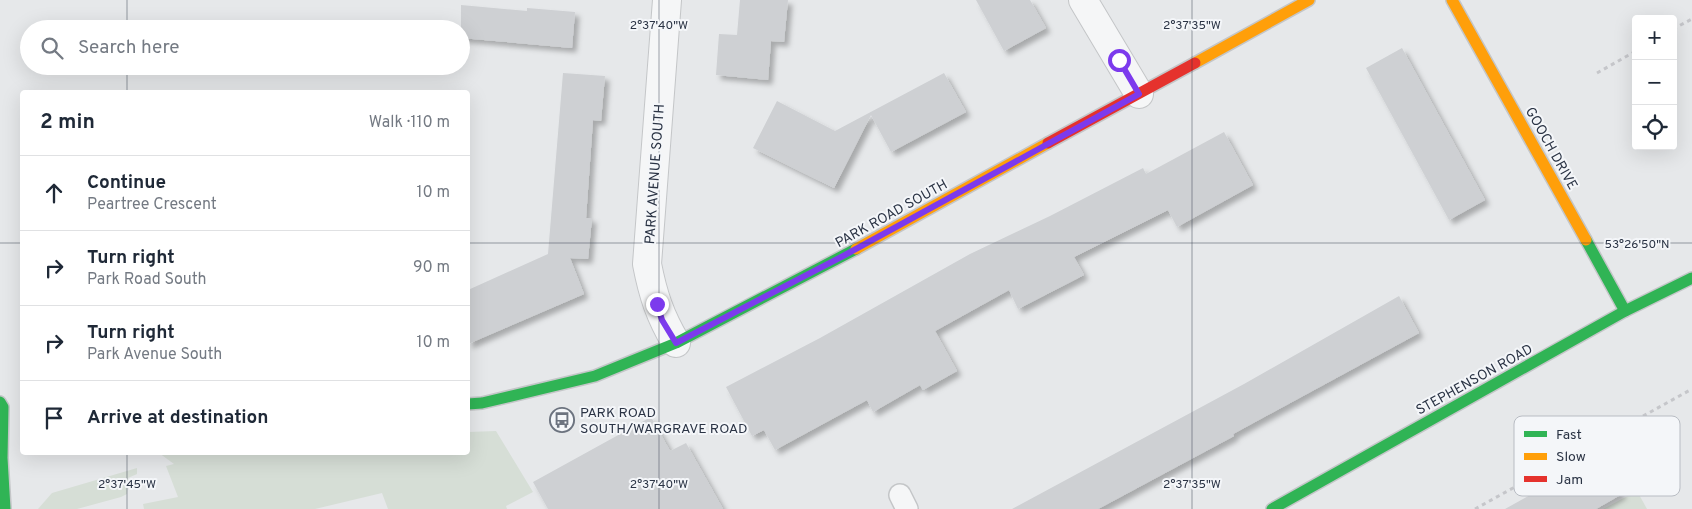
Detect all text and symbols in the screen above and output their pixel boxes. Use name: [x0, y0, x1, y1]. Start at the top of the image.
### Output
map controls: [1632, 15, 1677, 150]
button: +: [1632, 15, 1677, 60]
text: 2°37'40"W: [630, 18, 688, 34]
text: 2°37'35"W: [1163, 18, 1221, 34]
search box: [20, 20, 470, 75]
icon: search: [38, 34, 66, 62]
text: Search here: [78, 36, 180, 60]
route start: [1108, 49, 1131, 72]
button: −: [1632, 60, 1677, 105]
street label: PARK AVENUE SOUTH: [642, 103, 669, 245]
street label: GOOCH DRIVE: [1521, 104, 1580, 193]
button: locate: [1632, 105, 1677, 150]
text: 2 min: [40, 109, 95, 136]
text: Walk · 110 m: [369, 113, 450, 133]
text: Continue: [87, 171, 166, 195]
street label: PARK ROAD SOUTH: [833, 176, 951, 252]
icon: ahead: [40, 179, 68, 207]
text: 10 m: [416, 183, 450, 203]
text: Peartree Crescent: [87, 195, 217, 215]
text: 53°26'50"N: [1604, 237, 1670, 253]
text: Turn right: [87, 246, 175, 270]
icon: right: [40, 254, 68, 282]
text: 90 m: [413, 258, 450, 278]
text: Park Road South: [87, 270, 207, 290]
route end: [646, 293, 669, 316]
text: Turn right: [87, 321, 175, 345]
icon: right: [40, 329, 68, 357]
text: 10 m: [416, 333, 450, 353]
street label: STEPHENSON ROAD: [1413, 341, 1536, 419]
text: Park Avenue South: [87, 345, 222, 365]
icon: arrive: [40, 404, 68, 432]
place label: PARK ROAD SOUTH/WARGRAVE ROAD: [580, 405, 748, 438]
text: Arrive at destination: [87, 406, 268, 430]
bus stop icon: PARK ROAD SOUTH/WARGRAVE ROAD: [549, 407, 575, 433]
legend: [1514, 416, 1680, 496]
text: Fast: [1556, 427, 1582, 444]
text: Slow: [1556, 449, 1586, 466]
text: Jam: [1556, 472, 1583, 489]
text: 2°37'45"W: [98, 477, 156, 493]
text: 2°37'40"W: [630, 477, 688, 493]
text: 2°37'35"W: [1163, 477, 1221, 493]

